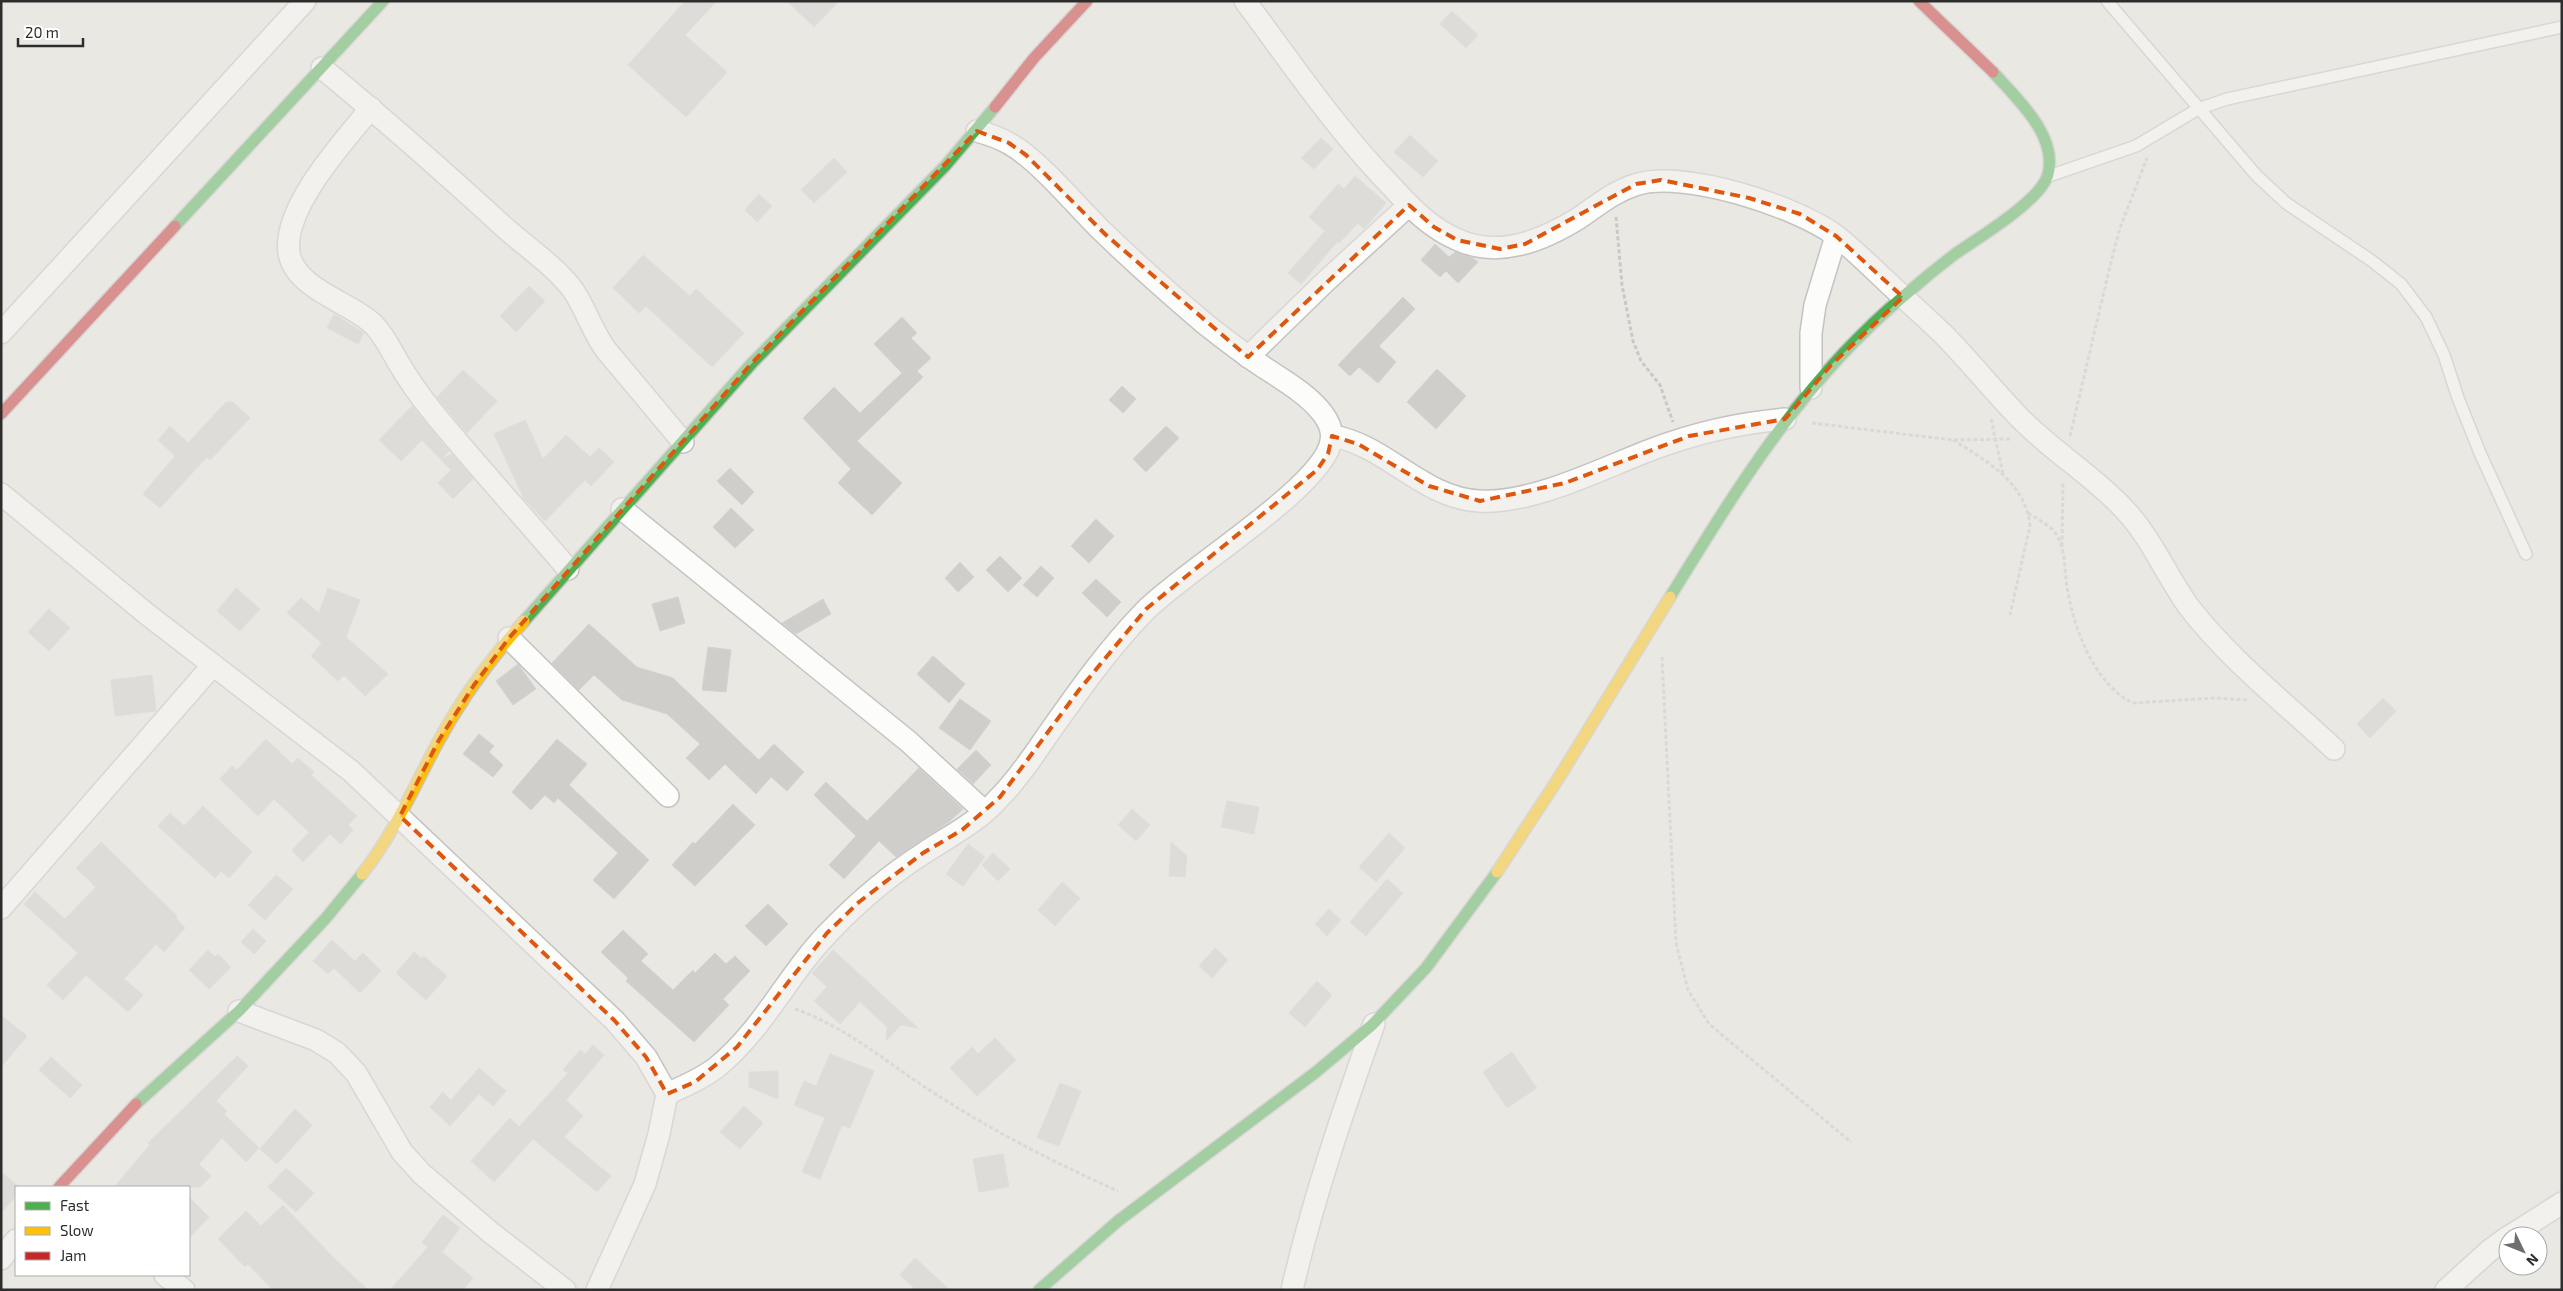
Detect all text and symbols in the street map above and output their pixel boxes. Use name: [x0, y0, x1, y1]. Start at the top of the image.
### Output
scale bar: [18, 15, 82, 47]
text: 20 m: [25, 23, 59, 41]
legend: [15, 1186, 190, 1276]
text: Fast: [60, 1196, 90, 1214]
text: Slow: [60, 1221, 94, 1239]
north arrow: [2498, 1226, 2548, 1276]
text: Jam: [60, 1246, 86, 1264]
text: N: [2523, 1251, 2543, 1270]

